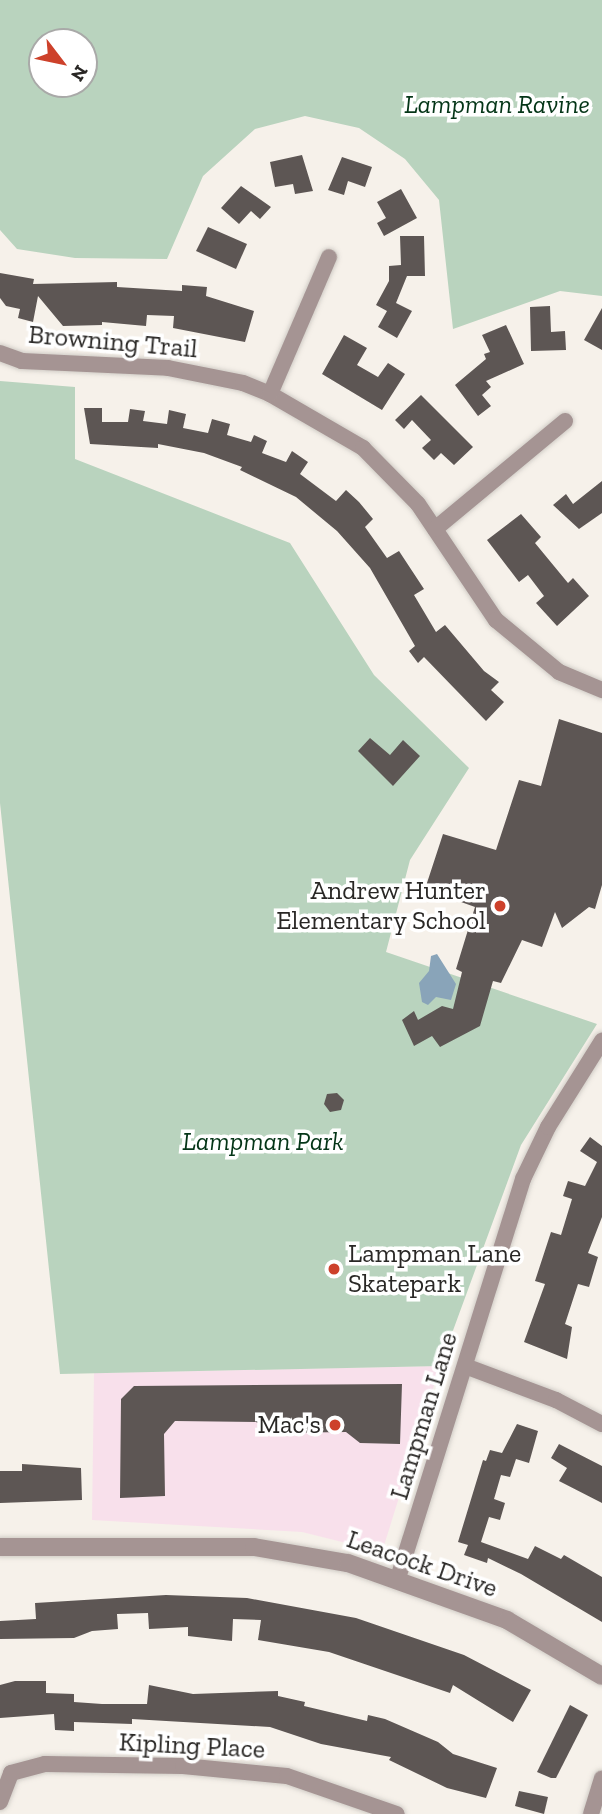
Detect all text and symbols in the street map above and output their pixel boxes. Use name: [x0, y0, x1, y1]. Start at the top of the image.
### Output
north arrow: [28, 28, 98, 98]
text: N: [66, 61, 93, 86]
park label: Lampman Ravine: [404, 89, 590, 121]
street label: Browning Trail: [27, 319, 199, 365]
place label: Andrew Hunter Elementary School: [276, 875, 486, 936]
marker: Andrew Hunter Elementary School: [492, 898, 508, 914]
park label: Lampman Park: [182, 1126, 344, 1158]
place label: Lampman Lane Skatepark: [348, 1238, 521, 1300]
marker: Lampman Lane Skatepark: [326, 1261, 342, 1277]
street label: Lampman Lane: [384, 1329, 464, 1503]
place label: Mac's: [257, 1409, 321, 1441]
marker: Mac's: [327, 1417, 343, 1433]
street label: Leacock Drive: [343, 1524, 501, 1604]
street label: Kipling Place: [118, 1727, 266, 1765]

